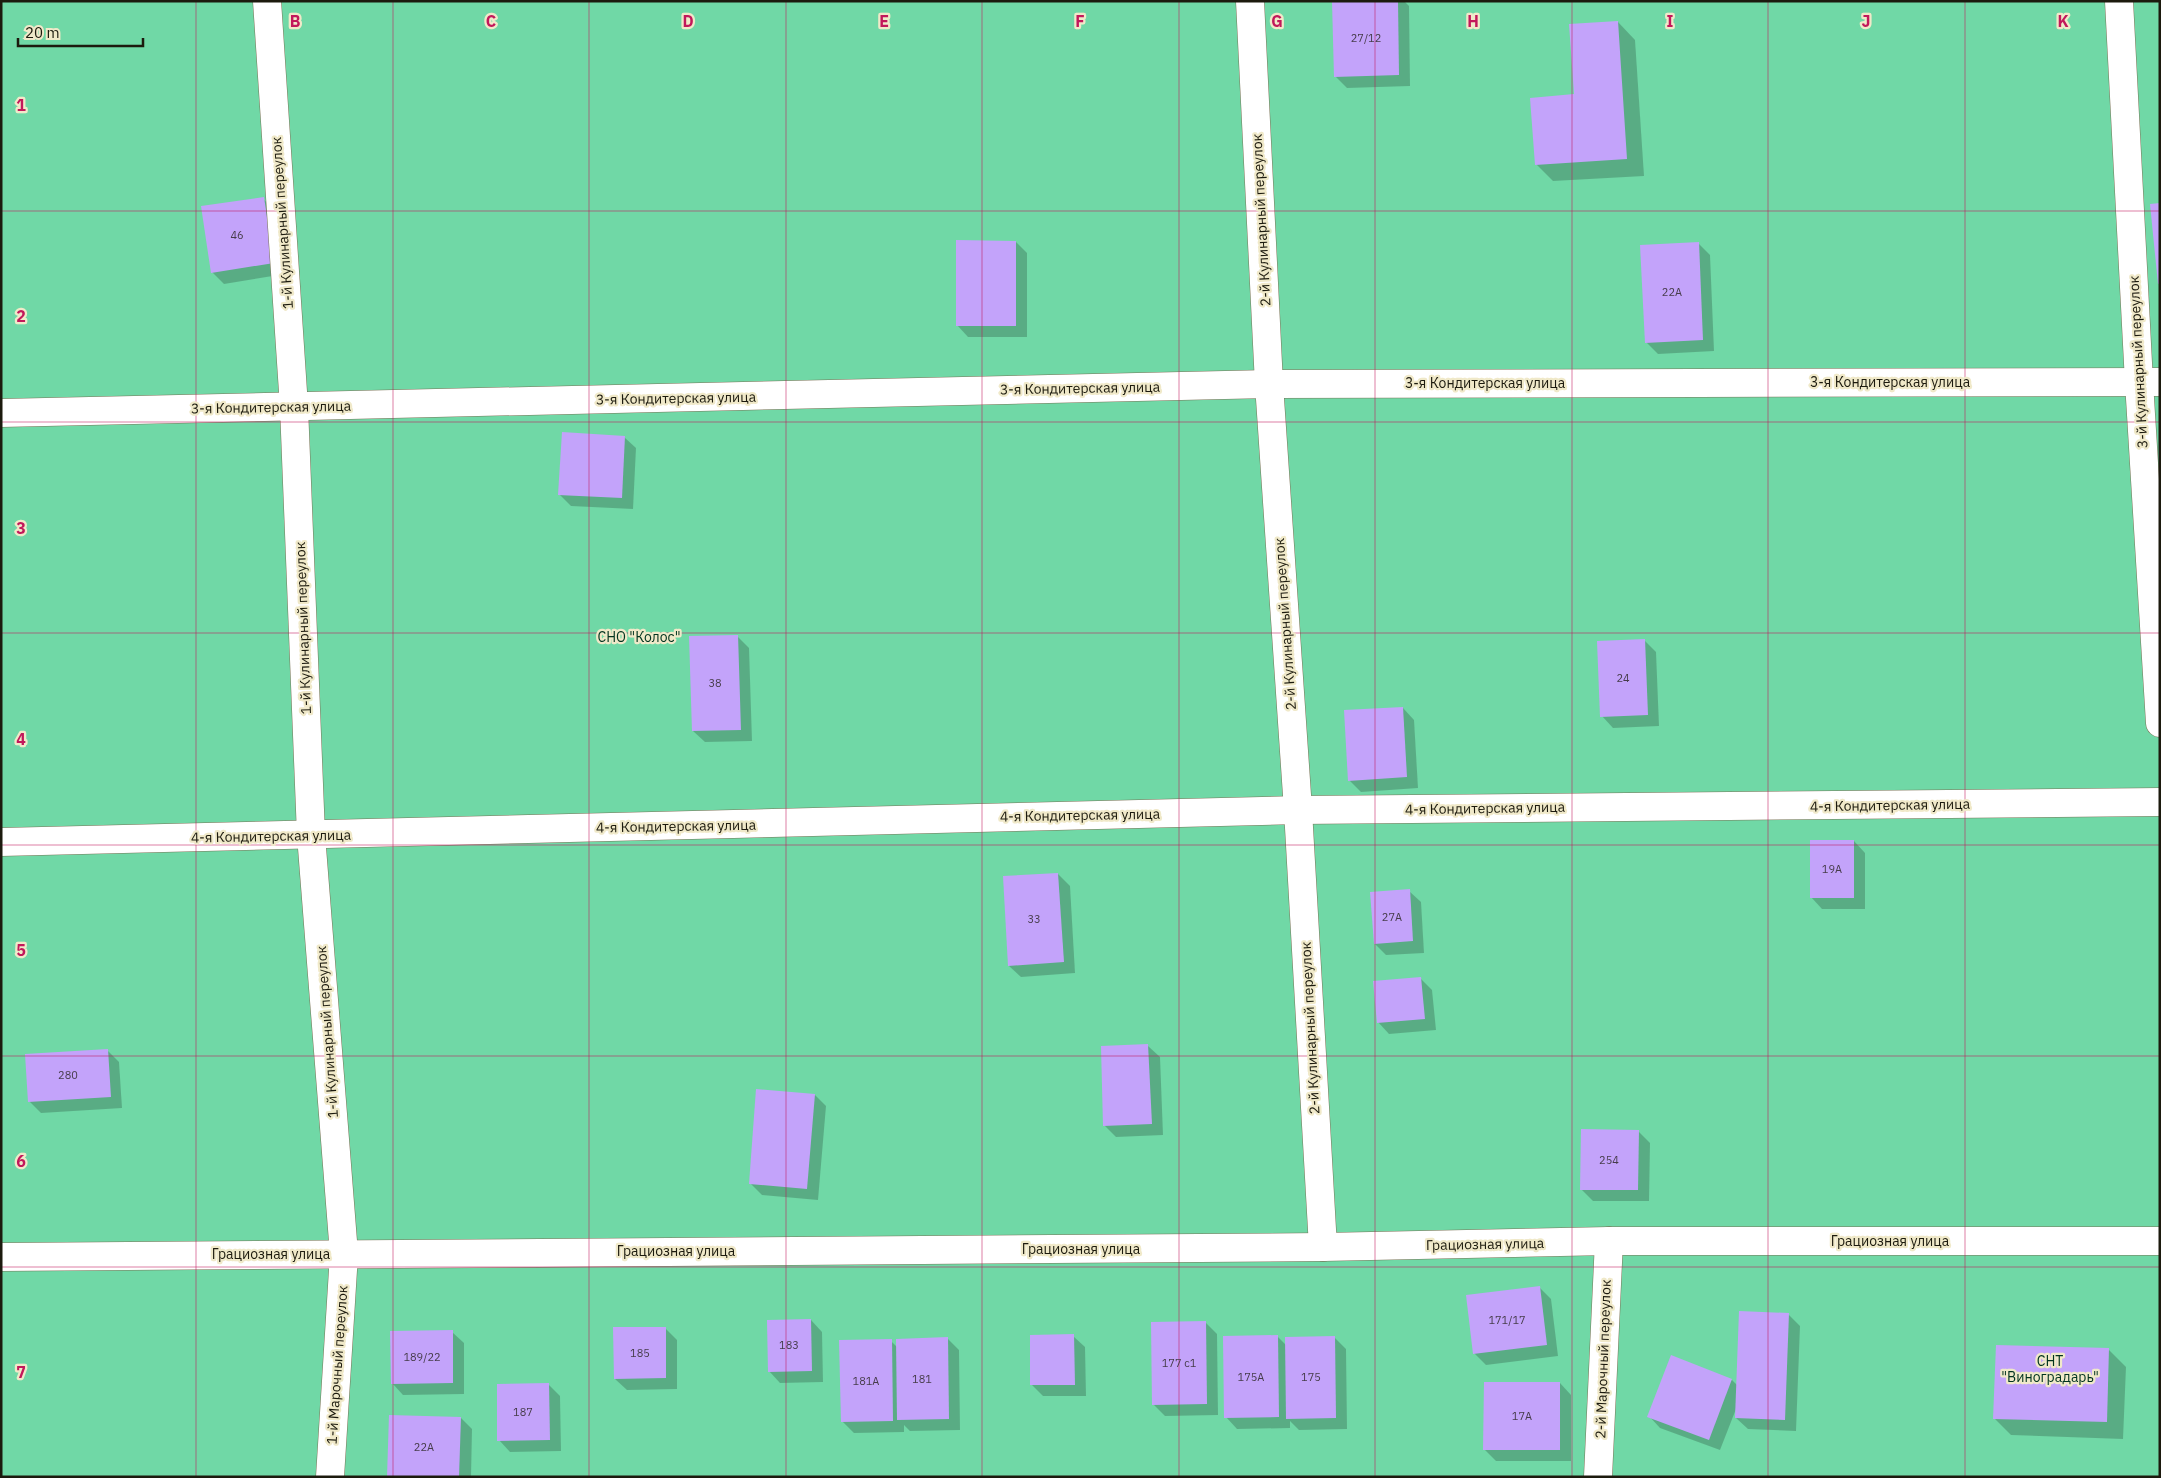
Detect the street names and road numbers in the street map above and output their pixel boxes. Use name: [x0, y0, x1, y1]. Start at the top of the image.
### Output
street label: 2-й Кулинарный переулок: [1247, 133, 1275, 307]
street label: 1-й Кулинарный переулок: [267, 136, 297, 310]
street label: 3-й Кулинарный переулок: [2124, 275, 2152, 449]
street label: 3-я Кондитерская улица: [1810, 373, 1971, 391]
street label: 3-я Кондитерская улица: [1405, 374, 1566, 392]
street label: 3-я Кондитерская улица: [1000, 378, 1161, 398]
street label: 3-я Кондитерская улица: [596, 388, 757, 408]
street label: 3-я Кондитерская улица: [191, 397, 352, 417]
street label: 2-й Кулинарный переулок: [1270, 537, 1300, 711]
street label: 1-й Кулинарный переулок: [291, 541, 315, 715]
street label: 4-я Кондитерская улица: [1810, 795, 1971, 815]
street label: 4-я Кондитерская улица: [1405, 798, 1566, 818]
street label: 4-я Кондитерская улица: [1000, 805, 1161, 825]
street label: 4-я Кондитерская улица: [596, 816, 757, 836]
street label: 4-я Кондитерская улица: [191, 826, 352, 846]
street label: 2-й Кулинарный переулок: [1296, 941, 1324, 1115]
street label: 1-й Кулинарный переулок: [312, 945, 342, 1119]
street label: Грациозная улица: [1831, 1232, 1950, 1250]
street label: Грациозная улица: [1426, 1234, 1545, 1254]
street label: Грациозная улица: [1022, 1240, 1141, 1258]
street label: Грациозная улица: [617, 1242, 736, 1260]
street label: Грациозная улица: [212, 1245, 331, 1263]
street label: 2-й Марочный переулок: [1591, 1279, 1615, 1439]
street label: 1-й Марочный переулок: [322, 1285, 352, 1445]

